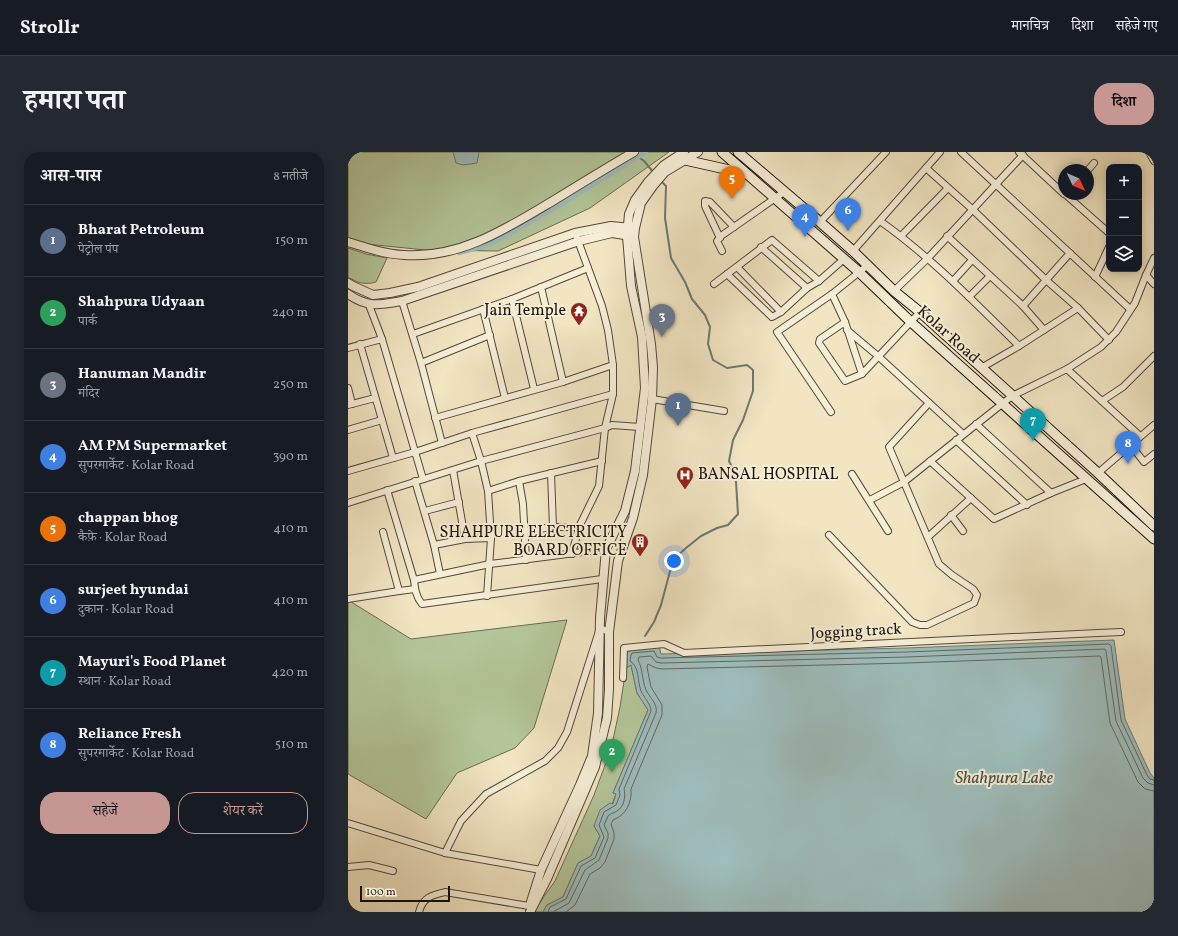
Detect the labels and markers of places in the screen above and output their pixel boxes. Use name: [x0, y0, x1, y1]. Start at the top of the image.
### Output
pin: 5: [719, 166, 745, 199]
pin: 6: [835, 198, 861, 231]
pin: 4: [792, 204, 818, 237]
place label: Jain Temple: [484, 300, 566, 322]
temple icon: Jain Temple: [569, 301, 589, 326]
pin: 3: [649, 304, 675, 337]
pin: 1: [665, 393, 691, 426]
pin: 7: [1020, 408, 1046, 441]
pin: 8: [1115, 431, 1141, 464]
place label: BANSAL HOSPITAL: [698, 464, 839, 486]
hospital icon: BANSAL HOSPITAL: [675, 465, 695, 490]
place label: SHAHPURE ELECTRICITY BOARD OFFICE: [440, 522, 627, 562]
building icon: SHAHPURE ELECTRICITY BOARD OFFICE: [630, 532, 650, 557]
pin: 2: [599, 739, 625, 772]

